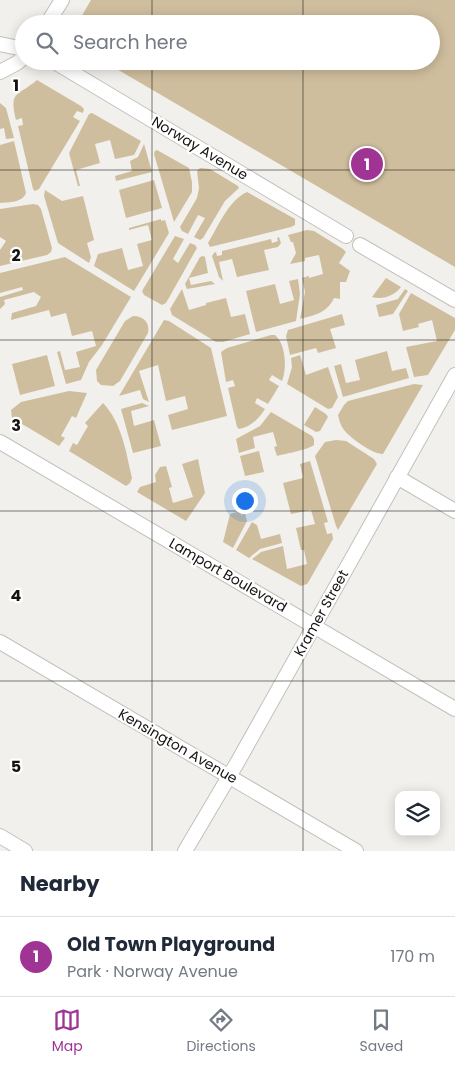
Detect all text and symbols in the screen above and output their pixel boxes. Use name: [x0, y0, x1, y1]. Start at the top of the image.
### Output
search box: [15, 15, 440, 70]
icon: search: [33, 29, 61, 57]
text: Search here: [73, 29, 187, 56]
text: 1: [13, 74, 19, 97]
street label: Norway Avenue: [148, 111, 252, 185]
pin: 1: [351, 145, 383, 183]
text: 2: [11, 244, 21, 267]
text: 3: [11, 414, 21, 437]
your location: [232, 488, 258, 514]
street label: Lamport Boulevard: [165, 533, 291, 617]
street label: Kramer Street: [289, 566, 353, 660]
text: 4: [11, 584, 22, 607]
street label: Kensington Avenue: [115, 704, 242, 788]
text: 5: [11, 755, 21, 778]
map controls: [395, 791, 440, 836]
button: layers: [395, 791, 440, 836]
text: Nearby: [20, 869, 100, 898]
text: Old Town Playground: [67, 931, 275, 958]
text: 1: [33, 945, 39, 968]
text: 170 m: [390, 945, 435, 968]
text: Park · Norway Avenue: [67, 960, 238, 983]
tab: Map: [52, 1006, 83, 1057]
tab: Directions: [186, 1006, 256, 1057]
tab: Saved: [359, 1006, 403, 1057]

